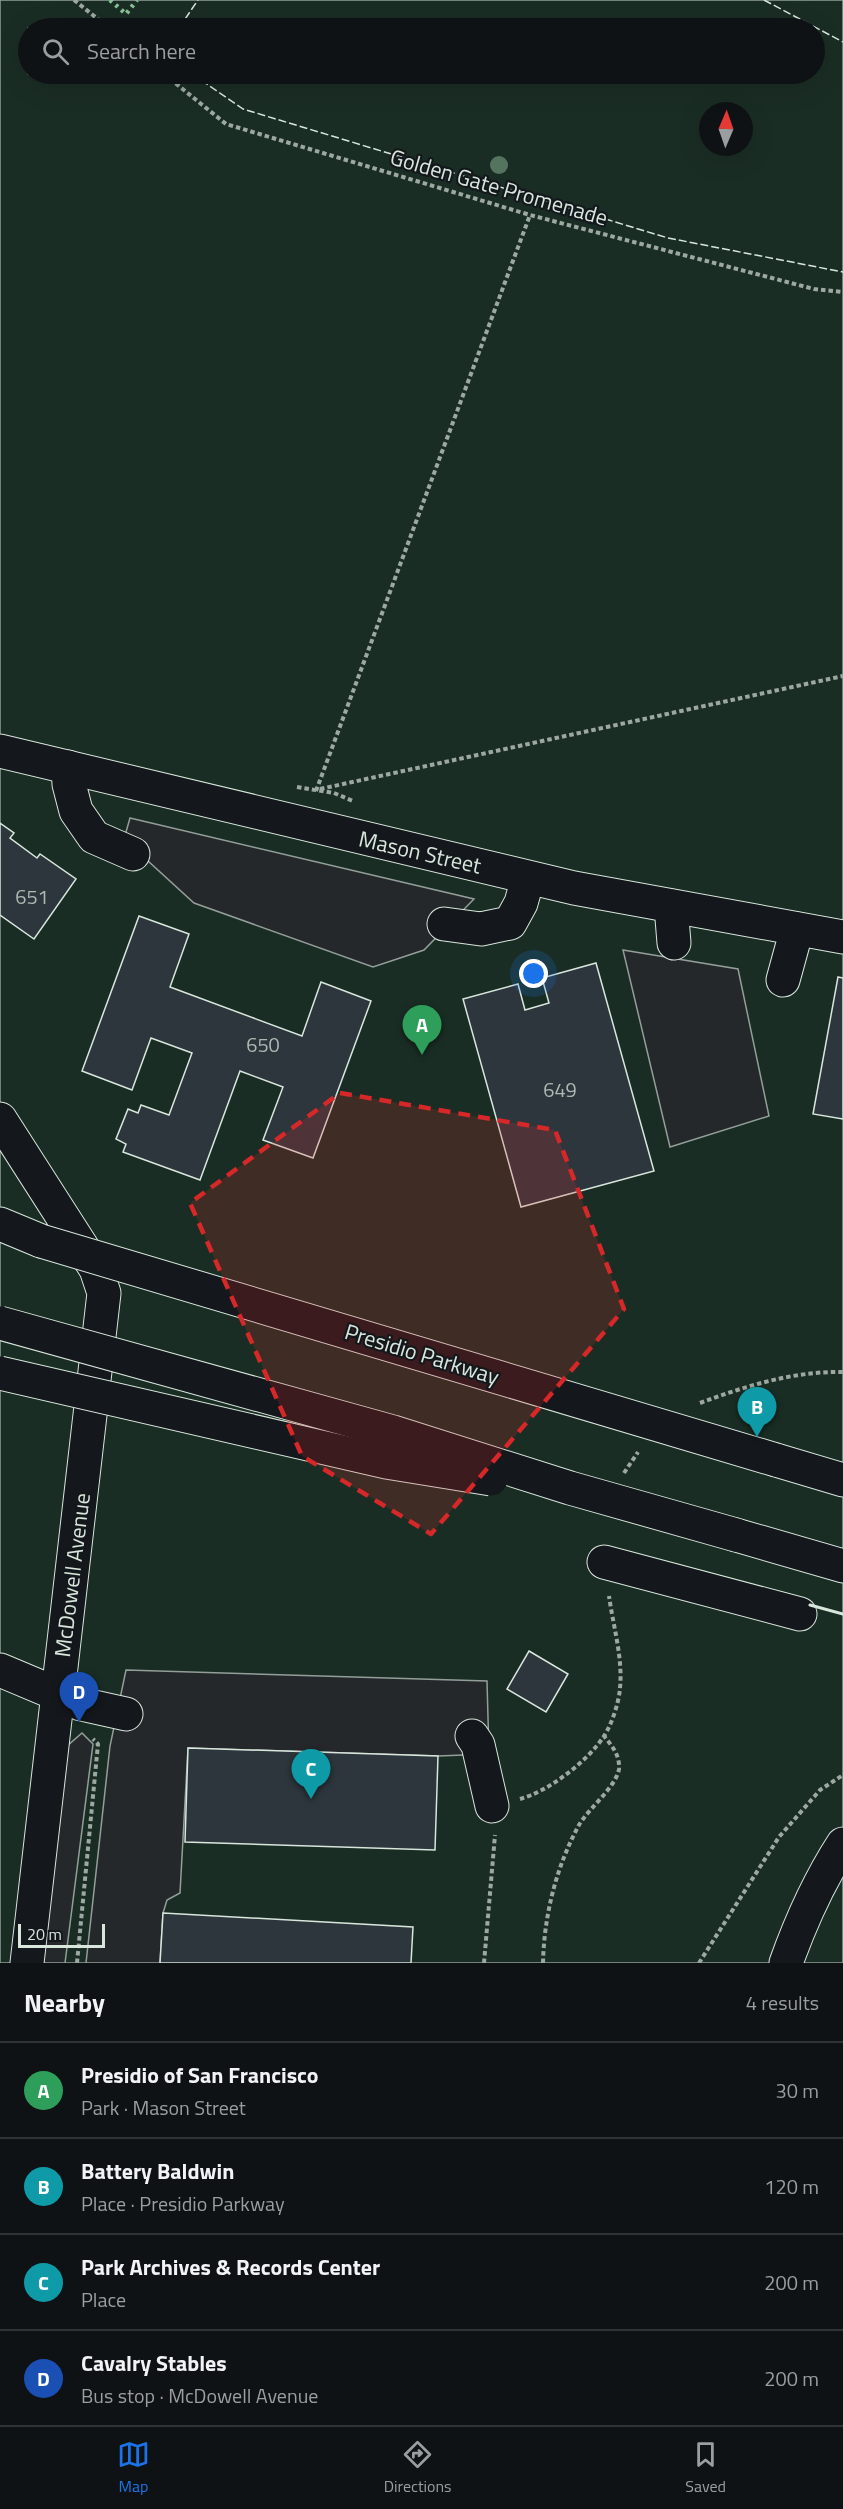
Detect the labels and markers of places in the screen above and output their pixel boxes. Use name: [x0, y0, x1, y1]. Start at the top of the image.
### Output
pin: A: [402, 1006, 442, 1055]
pin: B: [738, 1388, 777, 1437]
pin: D: [60, 1672, 98, 1722]
pin: C: [292, 1750, 330, 1799]

